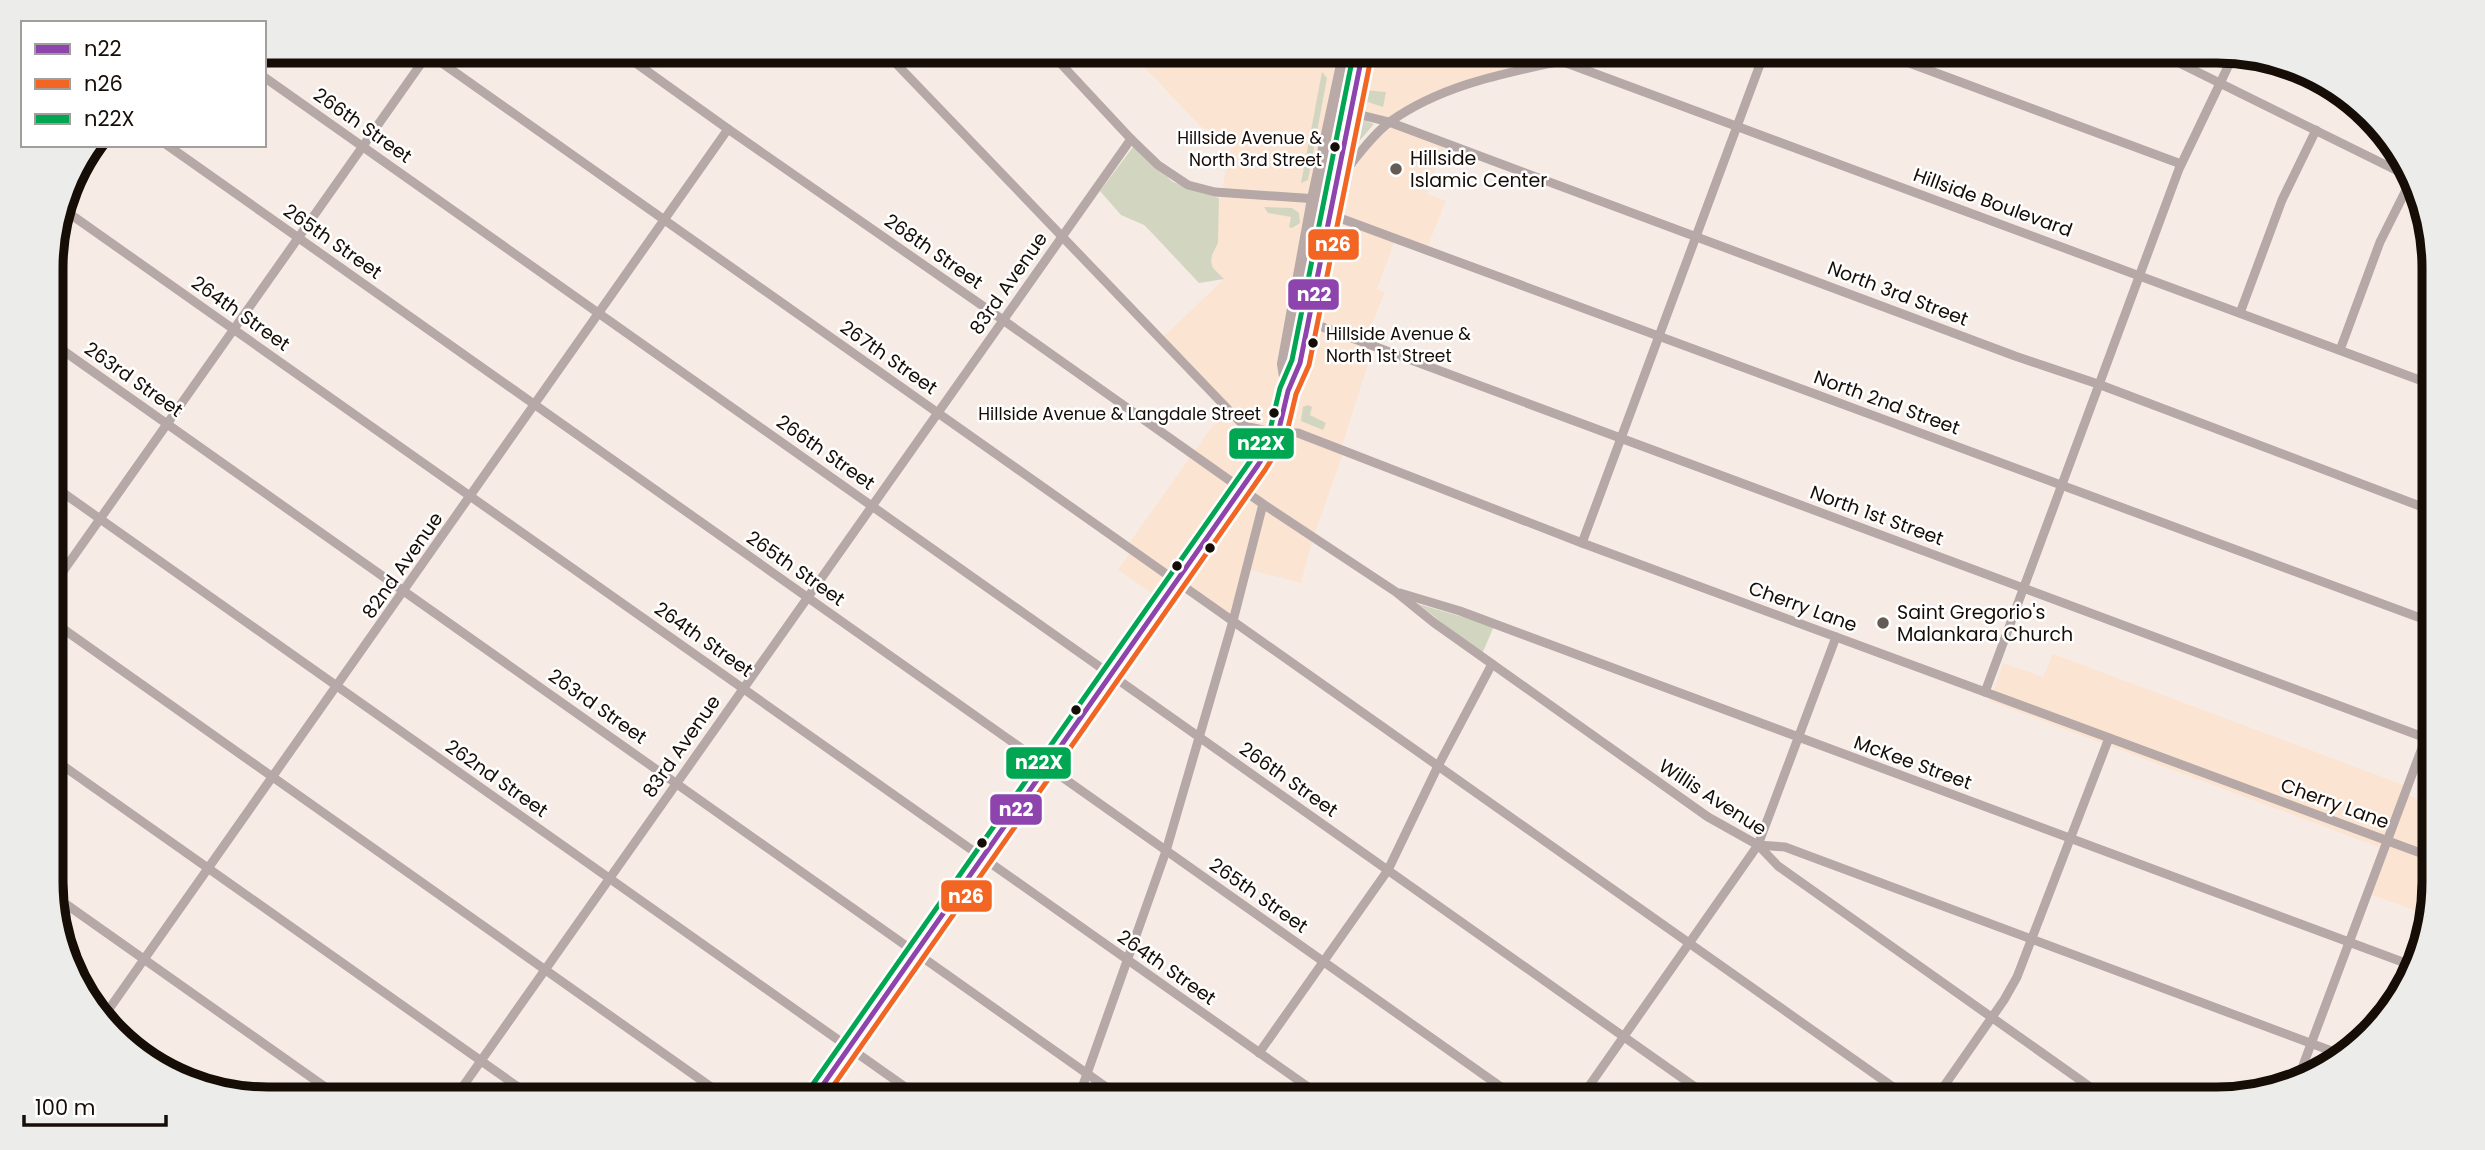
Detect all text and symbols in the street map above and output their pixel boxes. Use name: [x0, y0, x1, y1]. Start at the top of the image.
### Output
legend: [21, 21, 266, 147]
text: n22: [84, 34, 122, 63]
text: n26: [84, 69, 123, 98]
street label: 266th Street: [308, 81, 418, 169]
text: n22X: [84, 104, 135, 133]
place label: Hillside Avenue & North 3rd Street: [1177, 126, 1322, 172]
marker: Hillside Avenue & North 3rd Street: [1328, 140, 1342, 154]
place label: Hillside Islamic Center: [1410, 145, 1547, 194]
marker: Hillside Islamic Center: [1388, 161, 1404, 177]
street label: Hillside Boulevard: [1910, 161, 2076, 244]
street label: 265th Street: [278, 197, 387, 285]
street label: 268th Street: [879, 207, 989, 295]
street label: 83rd Avenue: [963, 227, 1054, 340]
line badge: n26: [1307, 228, 1360, 261]
text: n26: [1315, 231, 1351, 258]
street label: North 3rd Street: [1824, 254, 1972, 333]
street label: 264th Street: [186, 269, 296, 357]
line badge: n22: [1287, 278, 1340, 311]
text: n22: [1297, 281, 1331, 308]
street label: 267th Street: [835, 314, 943, 401]
place label: Hillside Avenue & North 1st Street: [1326, 322, 1471, 368]
street label: 263rd Street: [79, 335, 189, 423]
marker: Hillside Avenue & North 1st Street: [1306, 336, 1320, 350]
street label: North 2nd Street: [1810, 364, 1964, 441]
place label: Hillside Avenue & Langdale Street: [978, 402, 1261, 426]
marker: Hillside Avenue & Langdale Street: [1267, 406, 1281, 420]
street label: 266th Street: [771, 408, 881, 496]
line badge: n22X: [1228, 427, 1295, 460]
text: n22X: [1237, 430, 1285, 457]
street label: North 1st Street: [1806, 479, 1947, 552]
street label: 82nd Avenue: [356, 507, 449, 624]
street label: 265th Street: [741, 524, 850, 612]
unlabelled marker: [1203, 541, 1217, 555]
unlabelled marker: [1170, 559, 1184, 573]
street label: Cherry Lane: [1745, 574, 1861, 639]
street label: 264th Street: [649, 595, 759, 683]
place label: Saint Gregorio's Malankara Church: [1897, 599, 2073, 648]
marker: Saint Gregorio's Malankara Church: [1875, 615, 1891, 631]
street label: 263rd Street: [543, 662, 653, 750]
street label: 83rd Avenue: [636, 690, 727, 803]
unlabelled marker: [1069, 703, 1083, 717]
street label: McKee Street: [1850, 729, 1976, 796]
street label: 262nd Street: [440, 733, 554, 824]
street label: 266th Street: [1234, 735, 1344, 823]
line badge: n22X: [1005, 746, 1072, 780]
text: n22X: [1015, 749, 1063, 776]
street label: Willis Avenue: [1654, 752, 1772, 842]
street label: Cherry Lane: [2277, 771, 2393, 836]
line badge: n22: [989, 793, 1043, 826]
text: n22: [999, 796, 1033, 823]
unlabelled marker: [975, 836, 989, 850]
street label: 265th Street: [1204, 851, 1313, 939]
line badge: n26: [940, 879, 993, 913]
text: n26: [948, 883, 984, 910]
street label: 264th Street: [1112, 923, 1222, 1011]
scale bar: [24, 1084, 166, 1128]
text: 100 m: [35, 1093, 95, 1122]

